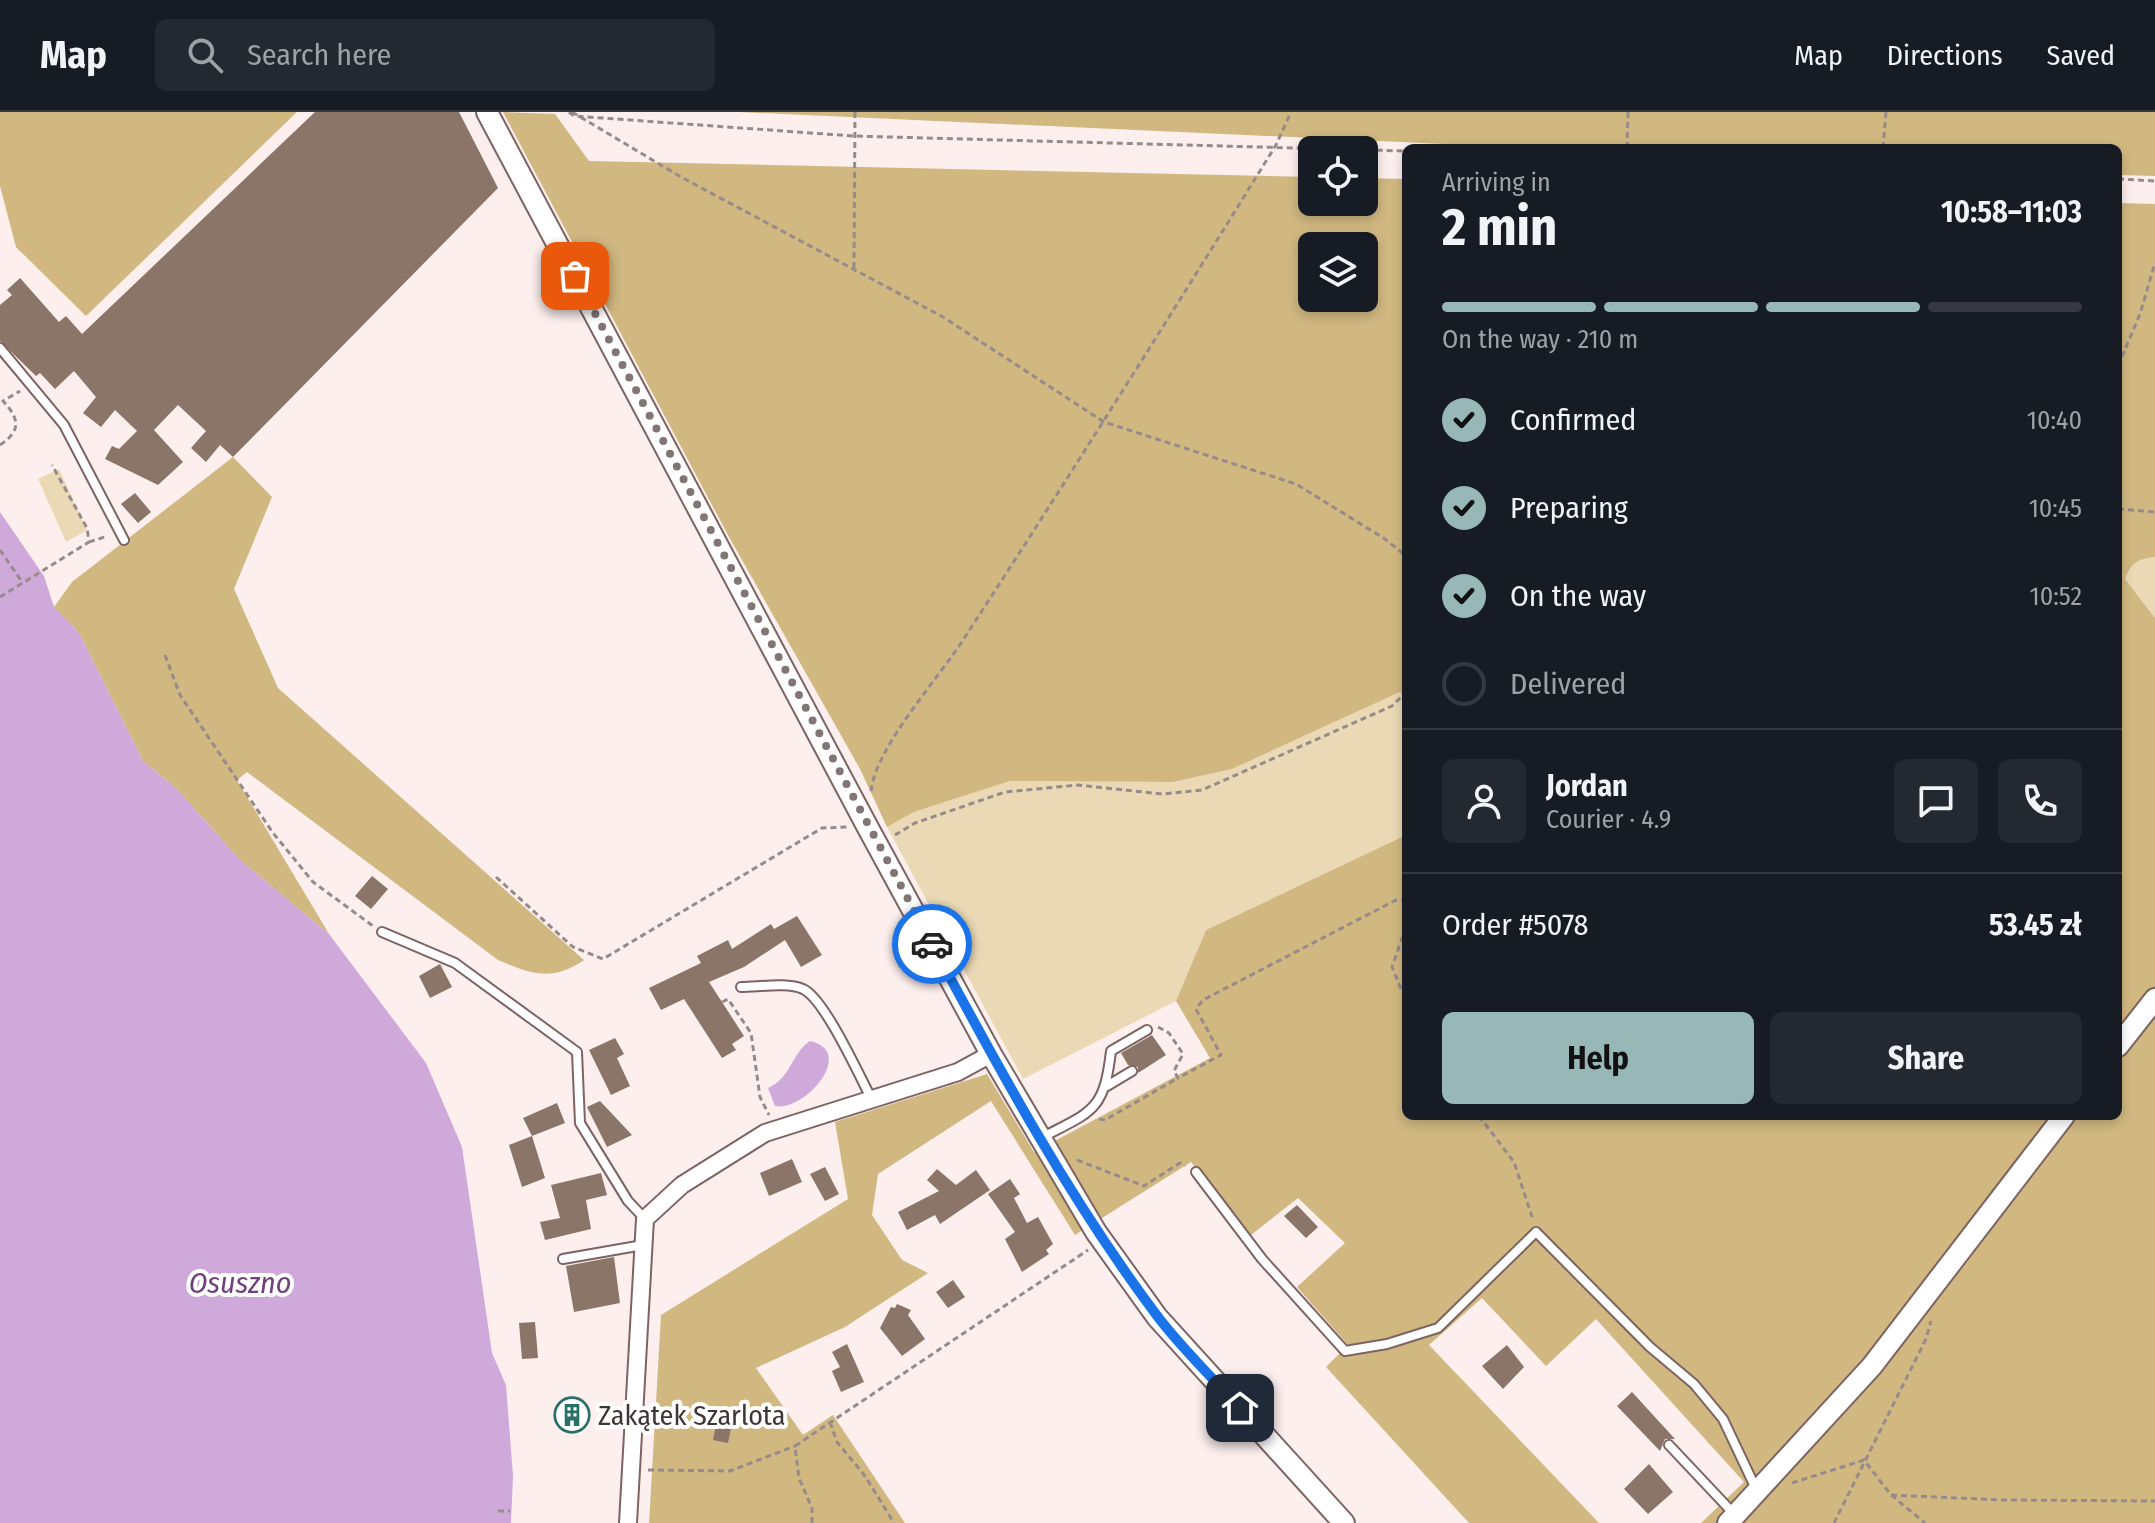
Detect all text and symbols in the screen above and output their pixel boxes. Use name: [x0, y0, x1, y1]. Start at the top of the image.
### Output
search box: [155, 19, 715, 91]
text: Map: [40, 32, 107, 78]
icon: search: [183, 33, 227, 77]
text: Search here: [247, 37, 391, 73]
text: Map: [1794, 39, 1843, 72]
text: Directions: [1887, 39, 2003, 72]
text: Saved: [2047, 39, 2115, 72]
map controls: [1298, 136, 1378, 312]
button: locate: [1298, 136, 1378, 216]
text: Arriving in: [1442, 167, 1551, 198]
text: 10:58–11:03: [1941, 194, 2082, 230]
text: 2 min: [1442, 196, 1557, 259]
button: layers: [1298, 232, 1378, 312]
pin: [541, 242, 609, 310]
icon: bag: [553, 254, 597, 298]
text: On the way · 210 m: [1442, 324, 1638, 355]
icon: check: [1442, 398, 1486, 442]
text: Confirmed: [1510, 402, 1636, 438]
text: 10:40: [2027, 405, 2082, 436]
icon: check: [1442, 486, 1486, 530]
text: Preparing: [1510, 490, 1628, 526]
text: 10:45: [2029, 493, 2082, 524]
icon: check: [1442, 574, 1486, 618]
text: On the way: [1510, 578, 1646, 614]
text: 10:52: [2030, 581, 2082, 612]
text: Delivered: [1510, 666, 1626, 702]
button: person: [1442, 759, 1526, 843]
button: chat: [1894, 759, 1978, 843]
button: phone: [1998, 759, 2082, 843]
text: Jordan: [1546, 768, 1628, 804]
text: Courier · 4.9: [1546, 804, 1671, 835]
courier: [892, 904, 972, 984]
text: Order #5078: [1442, 907, 1589, 943]
text: 53.45 zł: [1989, 907, 2082, 943]
icon: car: [910, 922, 954, 966]
button: Help: [1442, 1012, 1754, 1104]
button: Share: [1770, 1012, 2082, 1104]
water label: Osuszno: [189, 1265, 291, 1301]
pin: [1206, 1374, 1274, 1442]
icon: home: [1218, 1386, 1262, 1430]
building icon: Zakątek Szarlota: [553, 1396, 591, 1434]
place label: Zakątek Szarlota: [598, 1399, 786, 1432]

